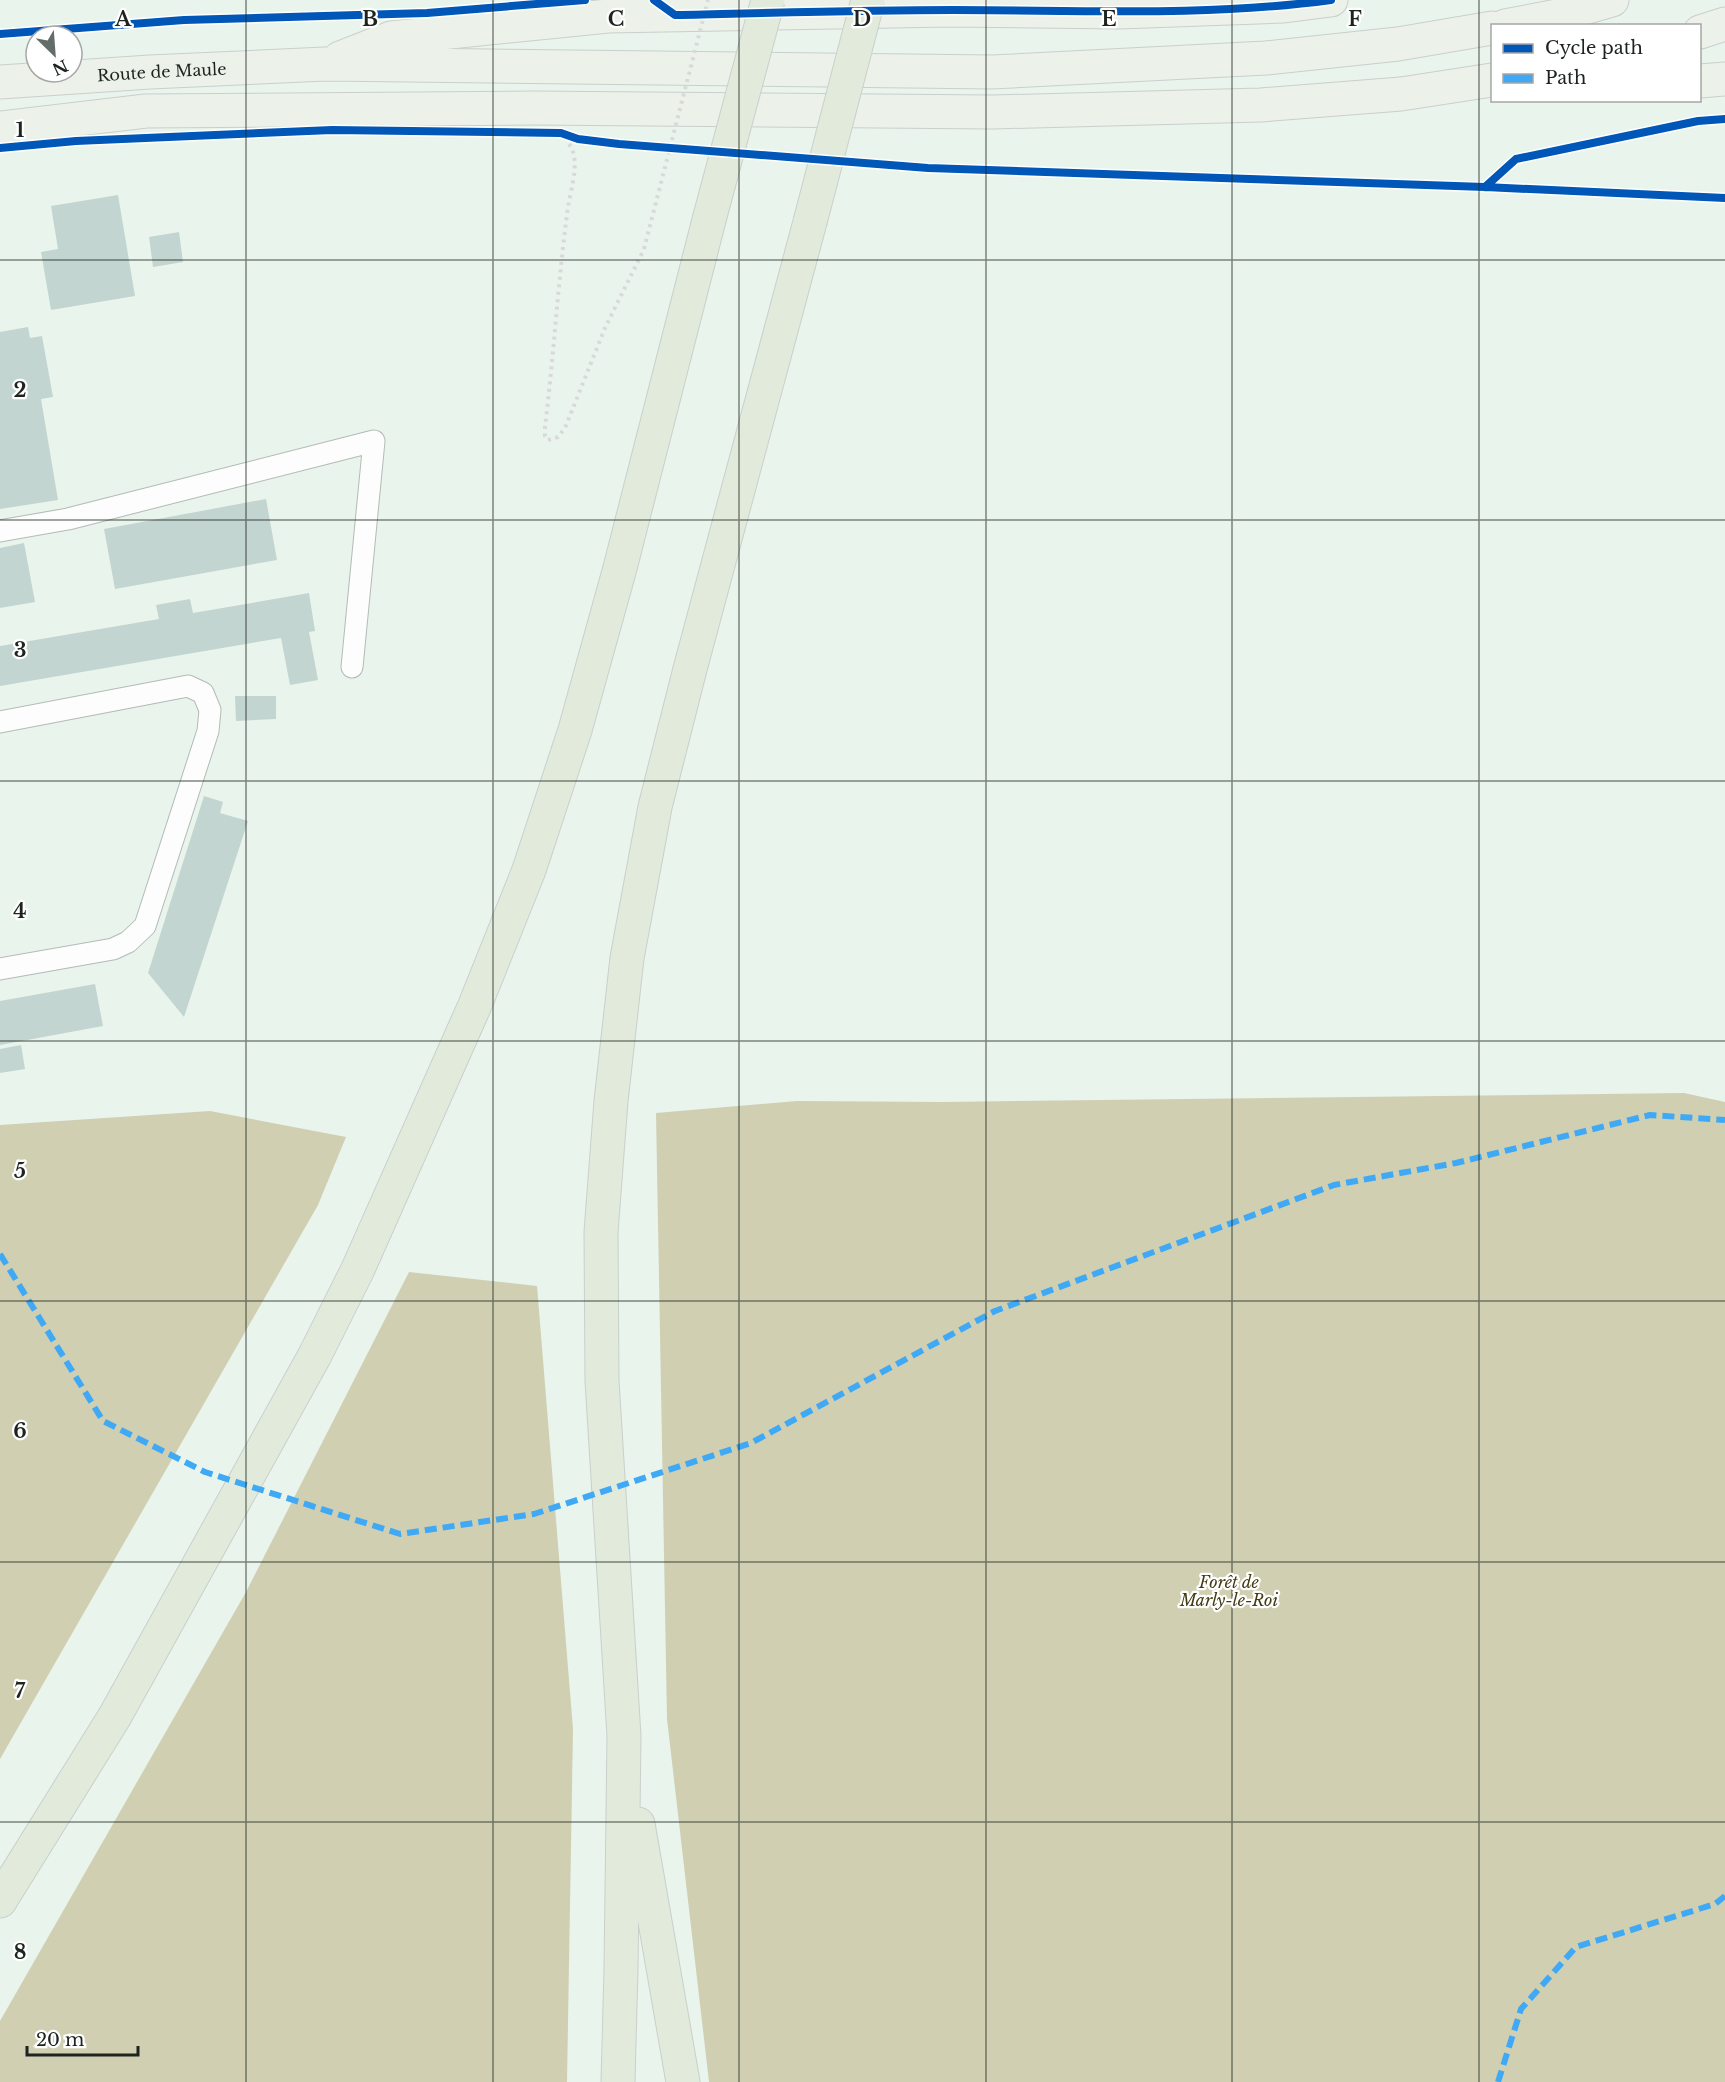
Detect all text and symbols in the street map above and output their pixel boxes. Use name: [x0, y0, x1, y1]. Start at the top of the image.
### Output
text: A: [114, 7, 132, 31]
text: B: [362, 7, 378, 31]
text: C: [608, 7, 624, 31]
text: D: [853, 7, 871, 31]
text: E: [1101, 7, 1117, 31]
text: F: [1348, 7, 1362, 31]
north arrow: [24, 24, 84, 84]
legend: [1491, 24, 1701, 102]
text: Cycle path: [1545, 37, 1643, 59]
text: N: [49, 55, 71, 80]
street label: Route de Maule: [96, 59, 227, 86]
text: Path: [1545, 67, 1586, 89]
text: 1: [16, 118, 25, 142]
text: 2: [13, 378, 27, 402]
text: 3: [14, 638, 26, 662]
text: 4: [13, 899, 27, 923]
text: 5: [14, 1159, 26, 1183]
text: 6: [13, 1419, 27, 1443]
park label: Forêt de Marly-le-Roi: [1179, 1572, 1278, 1610]
text: 7: [15, 1679, 26, 1703]
text: 8: [14, 1940, 26, 1964]
scale bar: [27, 2019, 138, 2057]
text: 20 m: [36, 2029, 84, 2051]

